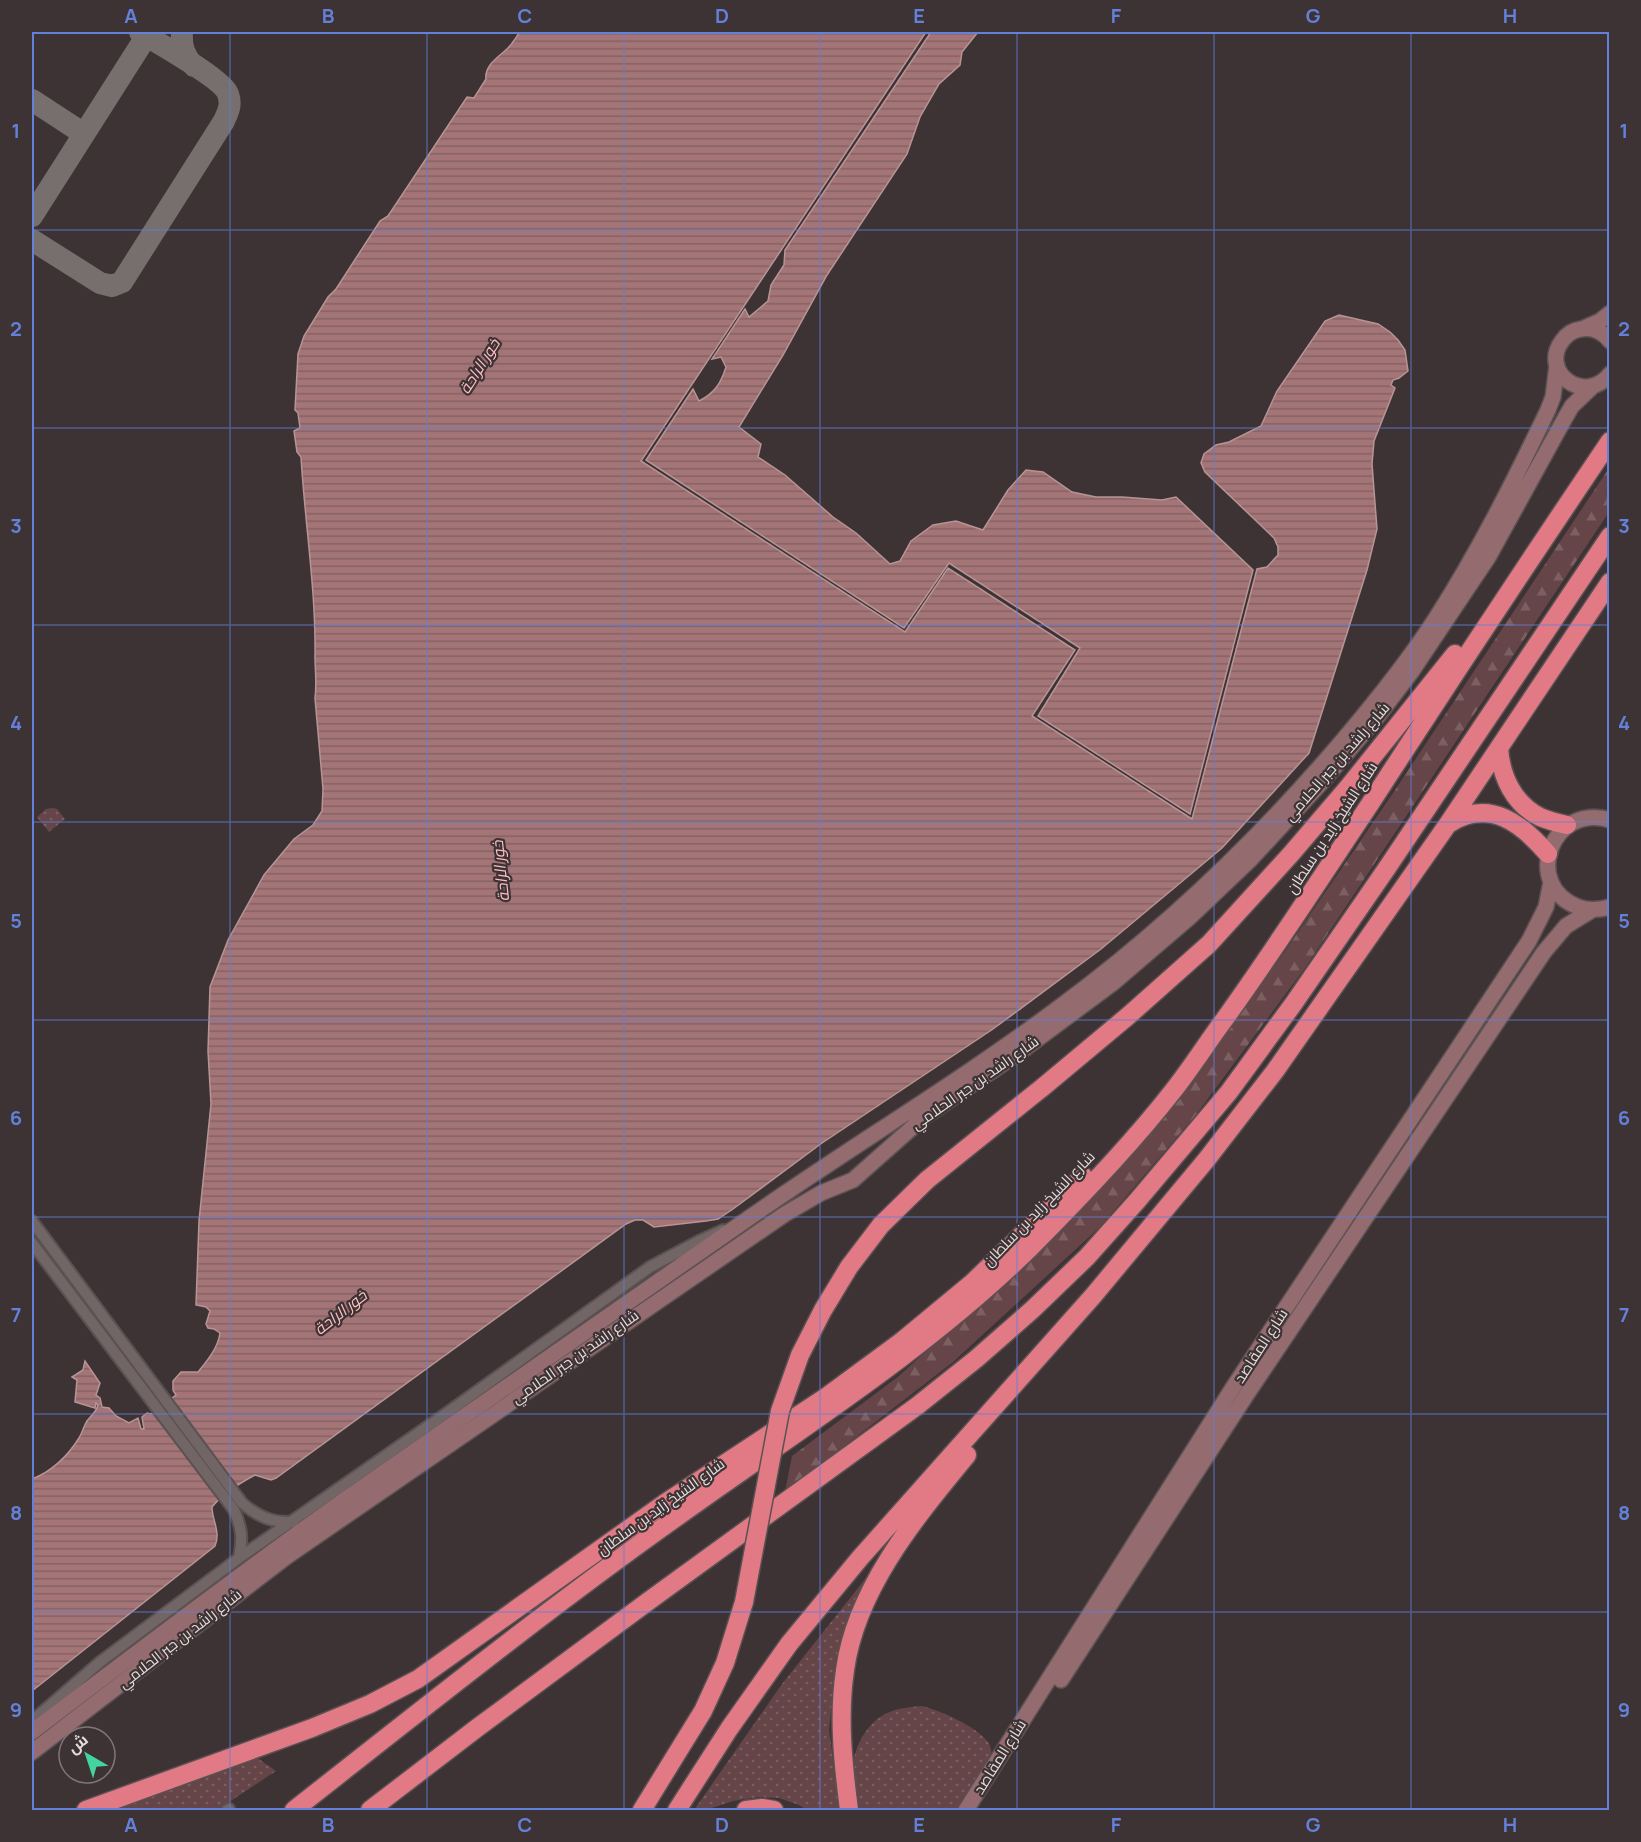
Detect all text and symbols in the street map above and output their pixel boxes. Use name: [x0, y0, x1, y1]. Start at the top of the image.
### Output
text: A: [124, 2, 138, 29]
text: B: [322, 2, 335, 29]
text: C: [518, 2, 532, 29]
text: D: [715, 2, 729, 29]
text: E: [913, 2, 925, 29]
text: F: [1111, 2, 1122, 29]
text: G: [1306, 2, 1321, 29]
text: H: [1503, 2, 1517, 29]
text: 1: [12, 117, 20, 144]
text: 1: [1620, 117, 1628, 144]
text: 2: [10, 315, 22, 342]
text: 2: [1618, 315, 1630, 342]
water label: خور الراحة: [453, 333, 505, 398]
text: 3: [10, 512, 22, 539]
text: 3: [1618, 512, 1630, 539]
street label: شارع راشد بن جبر الحلامي: [1279, 698, 1396, 827]
text: 4: [10, 709, 22, 736]
text: 4: [1618, 709, 1630, 736]
street label: شارع الشيخ زايد بن سلطان: [1281, 758, 1383, 898]
water label: خور الراحة: [486, 838, 514, 903]
text: 5: [10, 907, 22, 934]
text: 5: [1618, 907, 1630, 934]
street label: شارع راشد بن جبر الحلامي: [907, 1031, 1044, 1136]
text: 6: [10, 1104, 22, 1131]
text: 6: [1618, 1104, 1630, 1131]
street label: شارع الشيخ زايد بن سلطان: [978, 1146, 1100, 1272]
water label: خور الراحة: [309, 1284, 372, 1340]
text: 7: [11, 1301, 21, 1328]
text: 7: [1619, 1301, 1629, 1328]
street label: شارع المقاصد: [1229, 1304, 1293, 1388]
street label: شارع راشد بن جبر الحلامي: [507, 1305, 644, 1410]
street label: شارع الشيخ زايد بن سلطان: [593, 1453, 729, 1561]
text: 8: [10, 1499, 22, 1526]
text: 8: [1618, 1499, 1630, 1526]
street label: شارع راشد بن جبر الحلامي: [114, 1584, 247, 1695]
text: 9: [10, 1696, 22, 1723]
text: 9: [1618, 1696, 1630, 1723]
street label: شارع المقاصد: [968, 1715, 1032, 1799]
north arrow: [57, 1725, 117, 1785]
text: ش: [63, 1728, 92, 1758]
text: A: [124, 1811, 138, 1838]
text: B: [322, 1811, 335, 1838]
text: C: [518, 1811, 532, 1838]
text: D: [715, 1811, 729, 1838]
text: E: [913, 1811, 925, 1838]
text: F: [1111, 1811, 1122, 1838]
text: G: [1306, 1811, 1321, 1838]
text: H: [1503, 1811, 1517, 1838]

